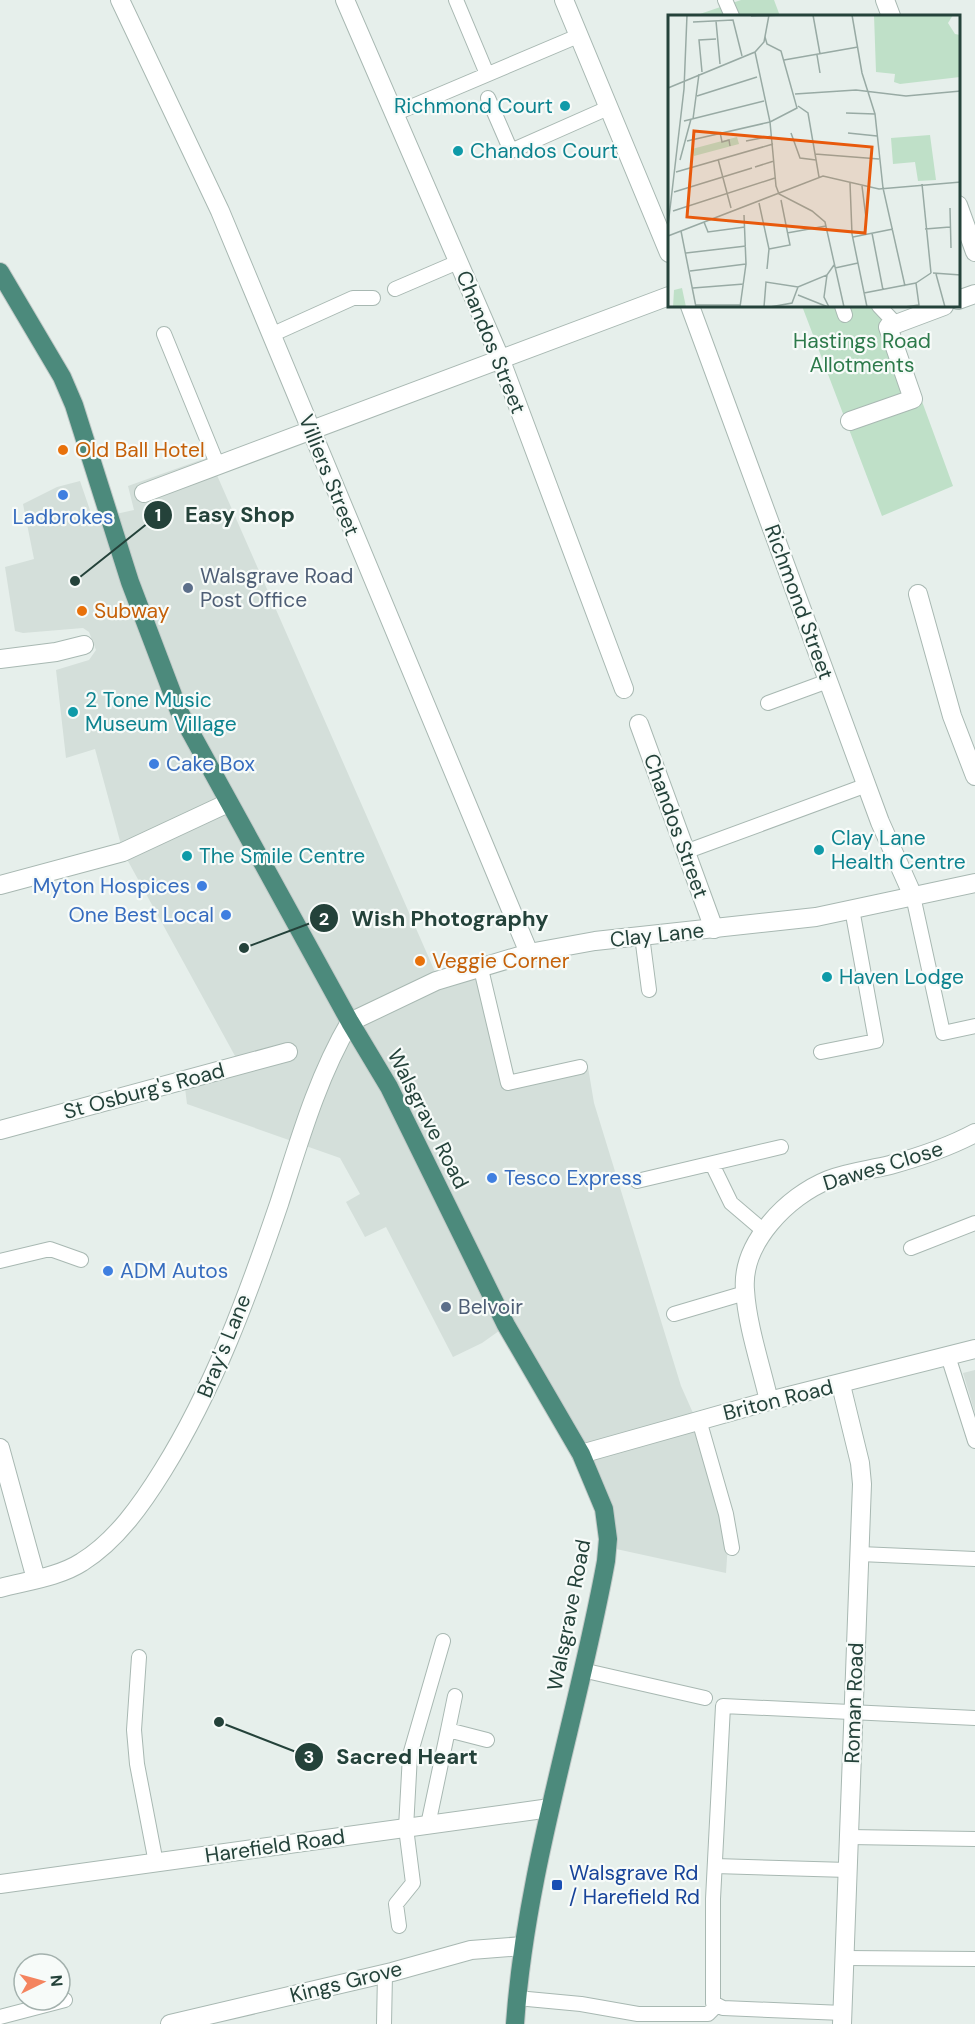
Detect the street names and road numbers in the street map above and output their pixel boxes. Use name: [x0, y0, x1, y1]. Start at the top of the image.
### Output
street label: Chandos Street: [450, 266, 532, 418]
street label: Villiers Street: [292, 410, 366, 540]
street label: Richmond Street: [758, 521, 840, 683]
street label: Chandos Street: [637, 750, 715, 902]
street label: Clay Lane: [608, 916, 706, 954]
street label: Walsgrave Road: [381, 1044, 475, 1194]
street label: St Osburg's Road: [60, 1056, 228, 1126]
street label: Dawes Close: [820, 1134, 946, 1198]
street label: Bray's Lane: [191, 1290, 257, 1402]
street label: Briton Road: [720, 1373, 836, 1427]
street label: Walsgrave Road: [541, 1537, 597, 1693]
street label: Roman Road: [838, 1642, 870, 1764]
street label: Harefield Road: [203, 1822, 347, 1870]
street label: Kings Grove: [287, 1955, 405, 2009]

